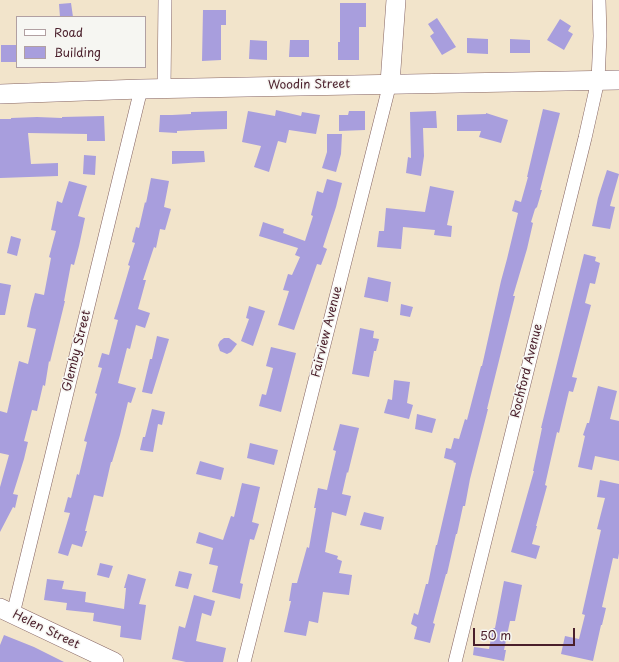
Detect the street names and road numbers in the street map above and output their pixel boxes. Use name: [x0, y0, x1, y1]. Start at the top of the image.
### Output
street label: Woodin Street: [268, 77, 350, 93]
street label: Fairview Avenue: [309, 285, 345, 379]
street label: Glemby Street: [60, 309, 94, 393]
street label: Rochford Avenue: [508, 322, 546, 420]
street label: Helen Street: [10, 608, 82, 652]

